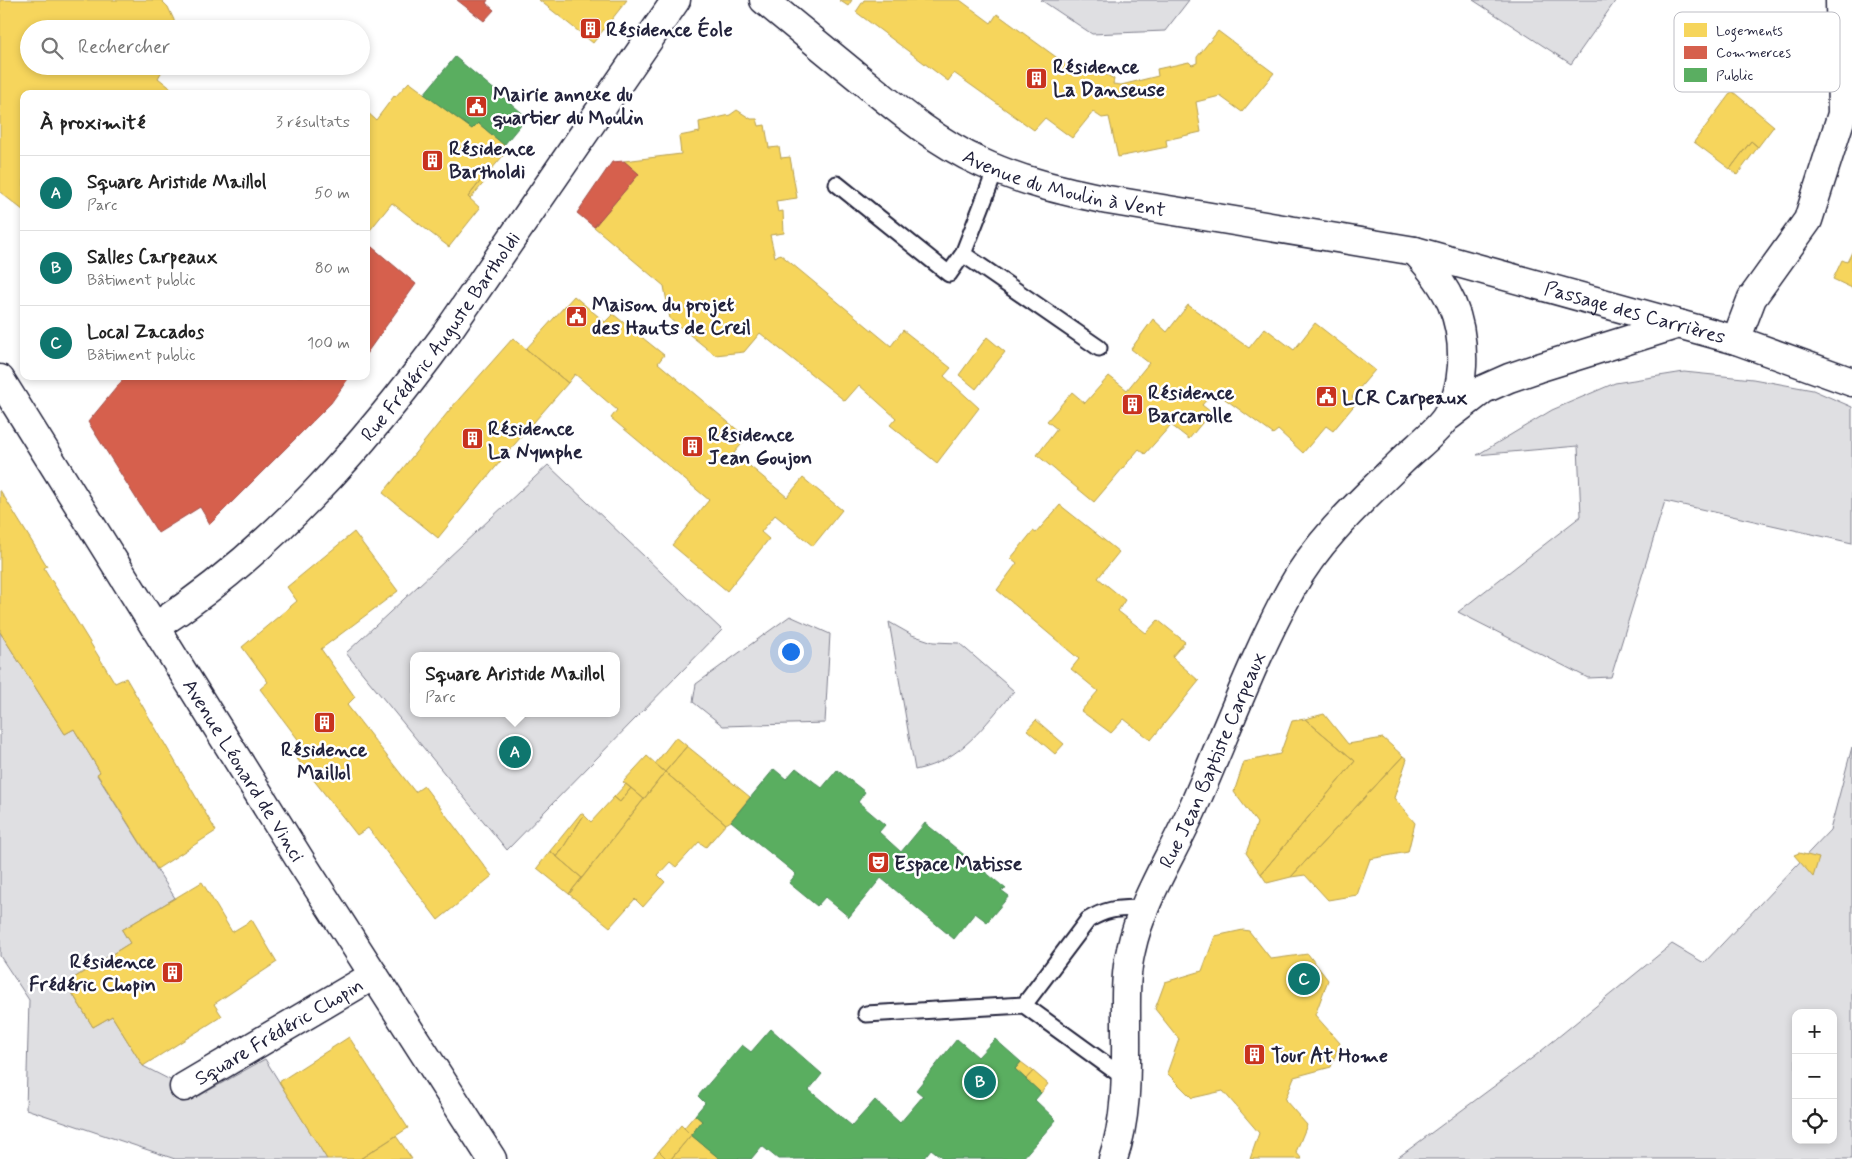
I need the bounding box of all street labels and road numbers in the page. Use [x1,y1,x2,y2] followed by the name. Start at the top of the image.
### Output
[958,144,1168,224] street label: Avenue du Moulin à Vent
[355,227,527,448] street label: Rue Frédéric Auguste Bartholdi
[1541,275,1728,351] street label: Passage des Carrières
[1153,647,1273,873] street label: Rue Jean Baptiste Carpeaux
[175,674,310,868] street label: Avenue Léonard de Vinci
[190,972,369,1093] street label: Square Frédéric Chopin

